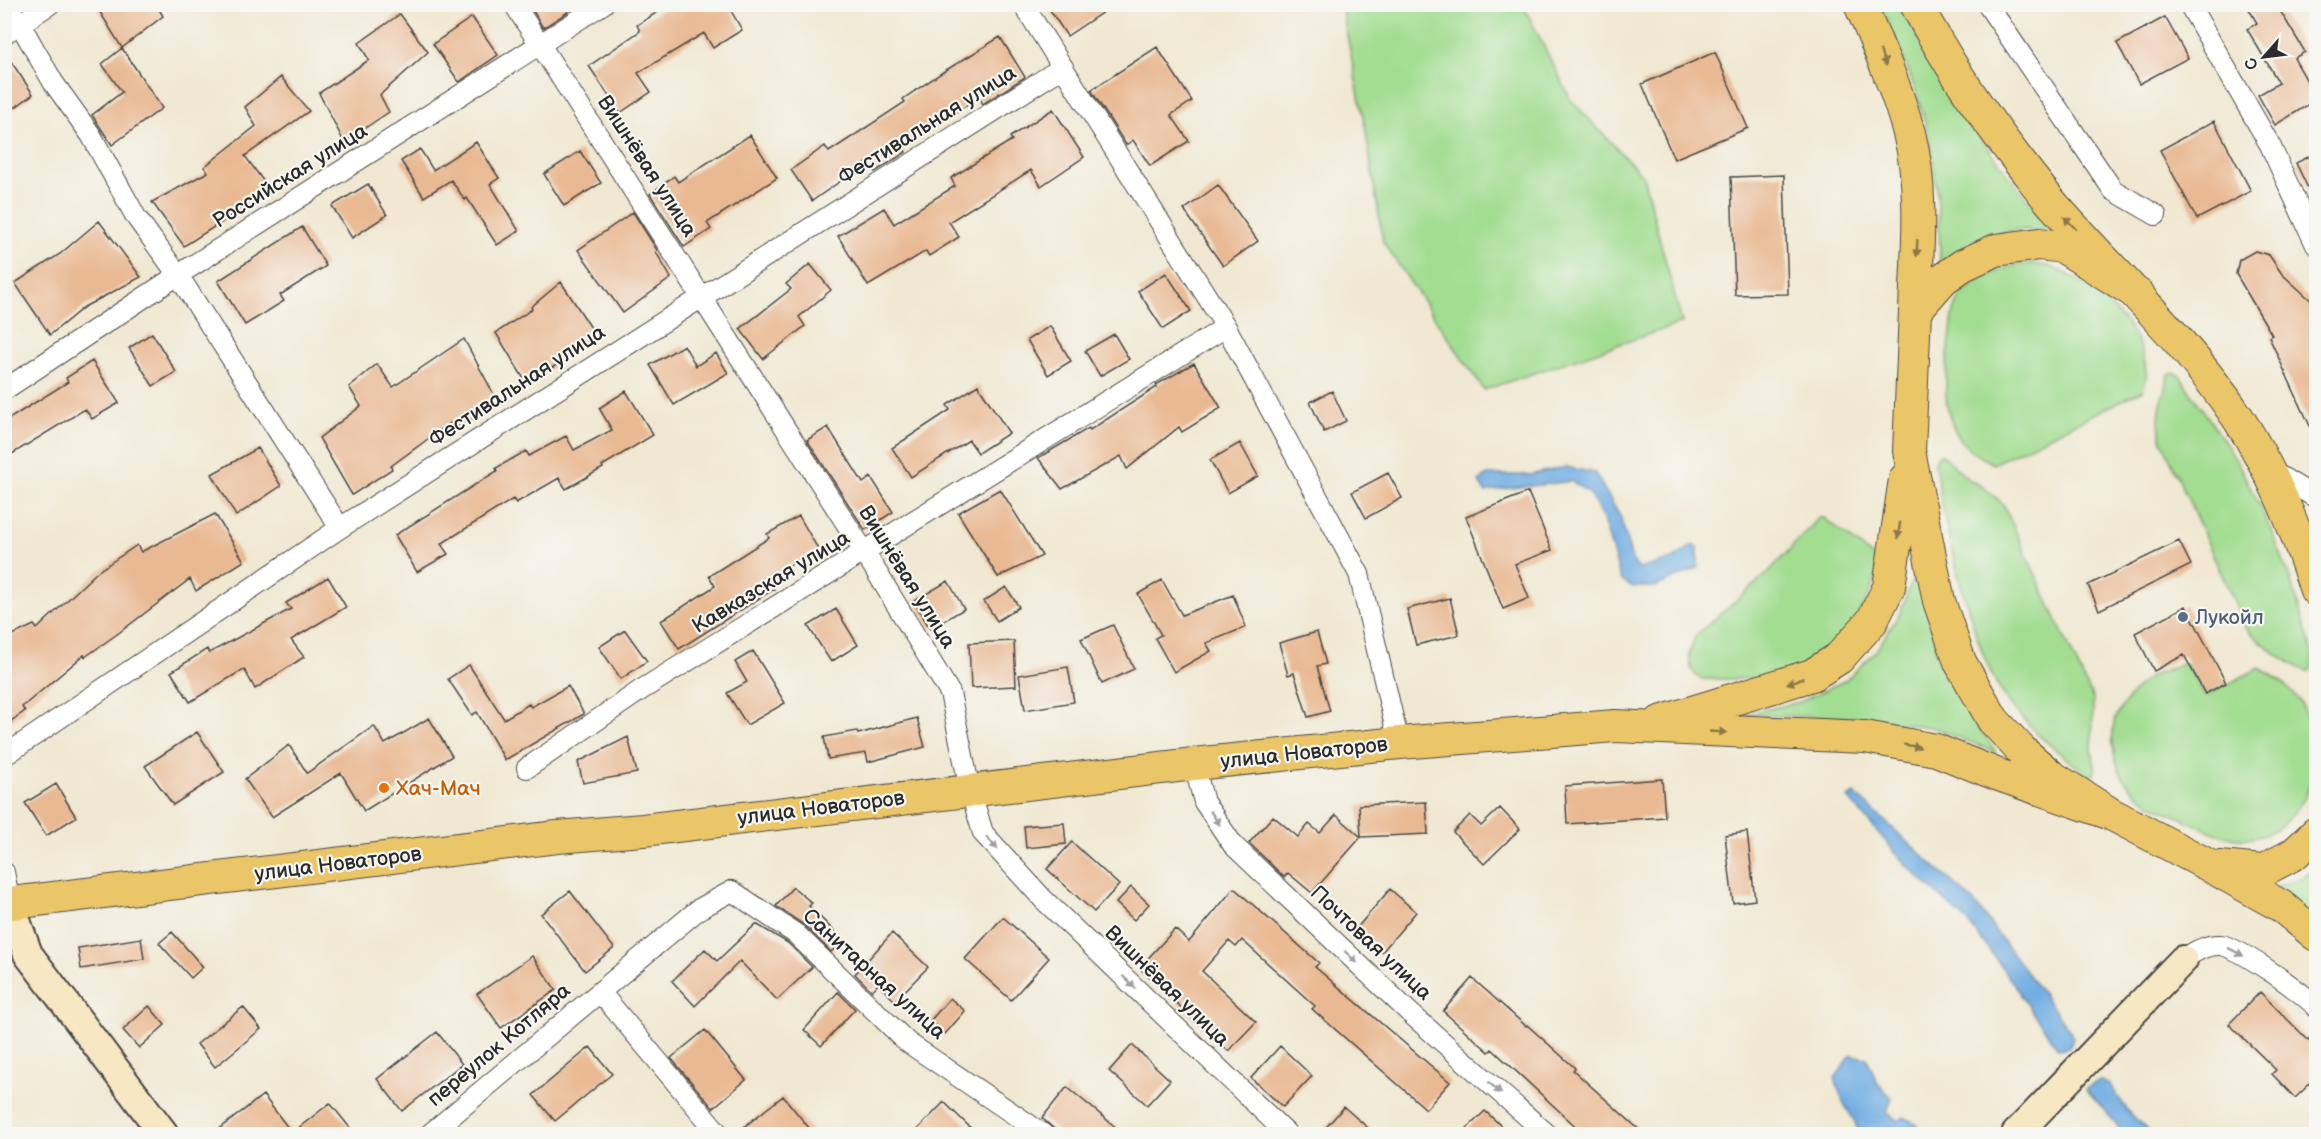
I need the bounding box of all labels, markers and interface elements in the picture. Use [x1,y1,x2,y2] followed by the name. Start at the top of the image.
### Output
[2234,27,2294,87] north arrow
[1878,50,1888,68] one-way arrow
[2241,54,2263,73] text: С
[833,60,1021,190] street label: Фестивальная улица
[592,91,702,242] street label: Вишнёвая улица
[208,118,372,234] street label: Российская улица
[2063,216,2077,230] one-way arrow
[1912,239,1922,258] one-way arrow
[424,319,610,452] street label: Фестивальная улица
[853,501,961,653] street label: Вишнёвая улица
[1894,521,1903,540] one-way arrow
[688,525,855,639] street label: Кавказская улица
[2194,605,2264,630] place label: Лукойл
[2176,610,2190,624] marker: Лукойл
[1786,676,1804,686] one-way arrow
[1709,727,1728,736] one-way arrow
[1219,732,1389,774] street label: улица Новаторов
[1903,742,1922,751] one-way arrow
[396,776,480,801] place label: Хач-Мач
[377,781,391,795] marker: Хач-Мач
[736,785,906,831] street label: улица Новаторов
[1209,810,1220,826] one-way arrow
[985,835,998,850] one-way arrow
[253,841,423,887] street label: улица Новаторов
[1305,880,1437,1006] street label: Почтовая улица
[797,903,951,1045] street label: Санитарная улица
[1100,920,1235,1052] street label: Вишнёвая улица
[2227,947,2244,956] one-way arrow
[1343,949,1357,963] one-way arrow
[1121,974,1135,988] one-way arrow
[423,978,576,1112] street label: переулок Котляра
[1487,1081,1502,1094] one-way arrow

